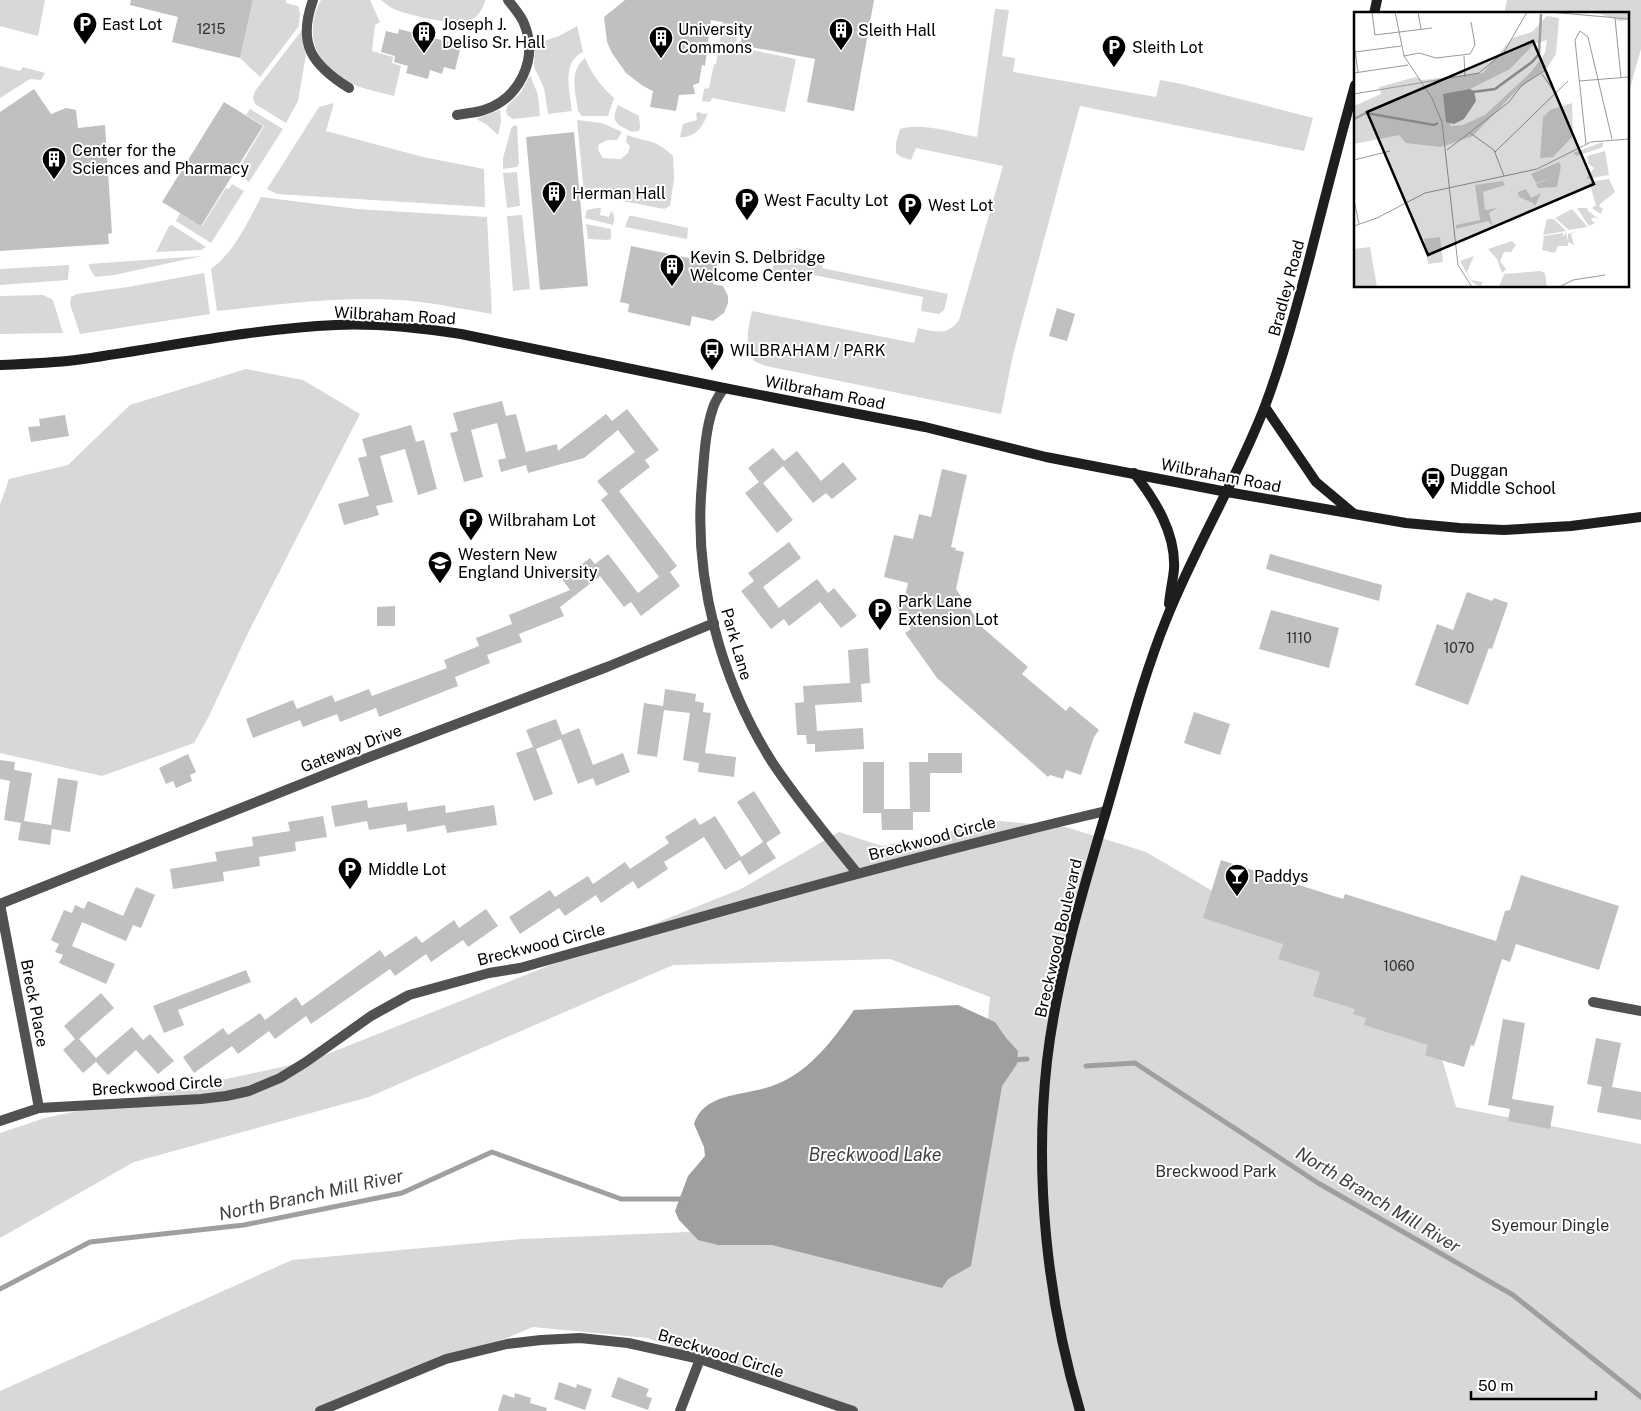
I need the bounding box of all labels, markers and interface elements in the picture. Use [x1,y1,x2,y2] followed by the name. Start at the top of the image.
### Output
[72,11,98,45] parking icon: East Lot
[1354,12,1628,288] inset map
[102,15,162,34] place label: East Lot
[442,15,546,52] place label: Joseph J. Deliso Sr. Hall
[828,17,854,51] building icon: Sleith Hall
[411,20,437,54] building icon: Joseph J. Deliso Sr. Hall
[678,20,753,57] place label: University Commons
[197,21,225,37] house number: 1215
[858,21,936,40] place label: Sleith Hall
[648,25,674,59] building icon: University Commons
[1101,34,1127,68] parking icon: Sleith Lot
[1132,38,1203,57] place label: Sleith Lot
[72,141,249,178] place label: Center for the Sciences and Pharmacy
[41,146,67,180] building icon: Center for the Sciences and Pharmacy
[541,180,567,214] building icon: Herman Hall
[572,184,666,203] place label: Herman Hall
[734,187,760,221] parking icon: West Faculty Lot
[764,191,889,210] place label: West Faculty Lot
[897,192,923,226] parking icon: West Lot
[928,196,993,215] place label: West Lot
[1265,238,1308,338] street label: Bradley Road
[690,248,825,285] place label: Kevin S. Delbridge Welcome Center
[659,253,685,287] building icon: Kevin S. Delbridge Welcome Center
[333,303,456,328] street label: Wilbraham Road
[699,337,725,371] bus stop icon: WILBRAHAM / PARK
[730,341,886,360] place label: WILBRAHAM / PARK
[763,372,887,413] street label: Wilbraham Road
[1159,455,1283,496] street label: Wilbraham Road
[1450,461,1556,498] place label: Duggan Middle School
[1420,466,1446,500] bus stop icon: Duggan Middle School
[458,507,484,541] parking icon: Wilbraham Lot
[488,511,596,530] place label: Wilbraham Lot
[458,545,598,582] place label: Western New England University
[427,550,453,584] school or university icon: Western New England University
[898,592,999,629] place label: Park Lane Extension Lot
[867,597,893,631] parking icon: Park Lane Extension Lot
[717,606,756,682] street label: Park Lane
[1286,630,1312,646] house number: 1110
[1444,640,1474,656] house number: 1070
[298,720,404,776] street label: Gateway Drive
[866,812,998,865] street label: Breckwood Circle
[337,856,363,890] parking icon: Middle Lot
[1031,857,1086,1019] street label: Breckwood Boulevard
[368,860,446,879] place label: Middle Lot
[1224,863,1250,897] bar icon: Paddys
[1254,867,1308,886] place label: Paddys
[475,919,607,970] street label: Breckwood Circle
[17,958,52,1049] street label: Breck Place
[1383,958,1415,974] house number: 1060
[91,1071,223,1100] street label: Breckwood Circle
[1292,1142,1464,1257] water label: North Branch Mill River
[808,1144,942,1165] water label: Breckwood Lake
[1155,1162,1277,1181] park label: Breckwood Park
[217,1165,405,1224] water label: North Branch Mill River
[1491,1216,1609,1235] park label: Syemour Dingle
[656,1325,786,1382] street label: Breckwood Circle
[1471,1368,1596,1400] scale bar
[1478,1377,1513,1394] text: 50 m

